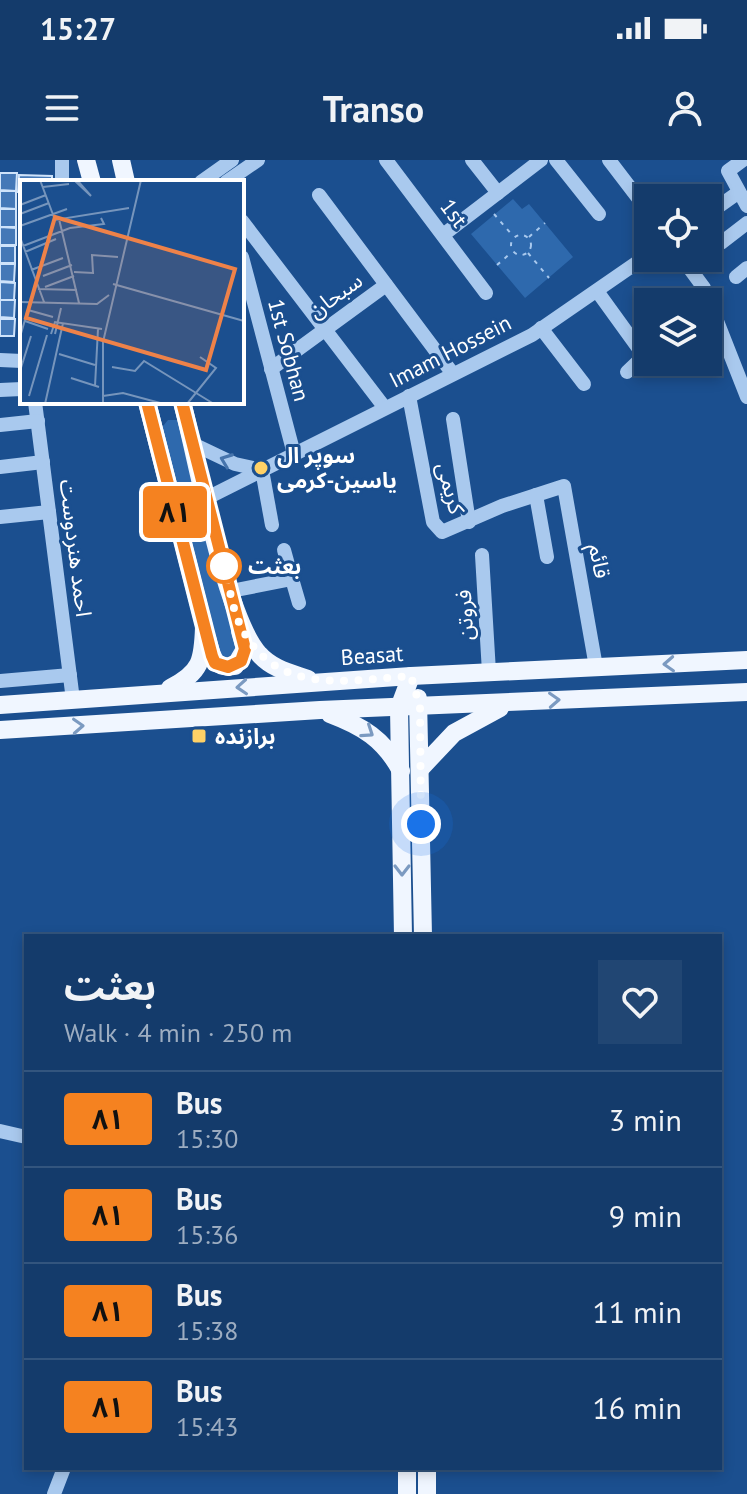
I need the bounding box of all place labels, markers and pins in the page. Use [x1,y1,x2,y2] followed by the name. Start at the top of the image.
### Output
[277,441,397,494] place label: سوپر ال یاسین-کرمی
[252,459,270,477] marker: سوپر ال یاسین-کرمی
[207,549,241,583] marker: بعثت
[248,552,301,580] place label: بعثت
[215,722,276,750] place label: برازنده
[190,727,208,745] marker: برازنده

